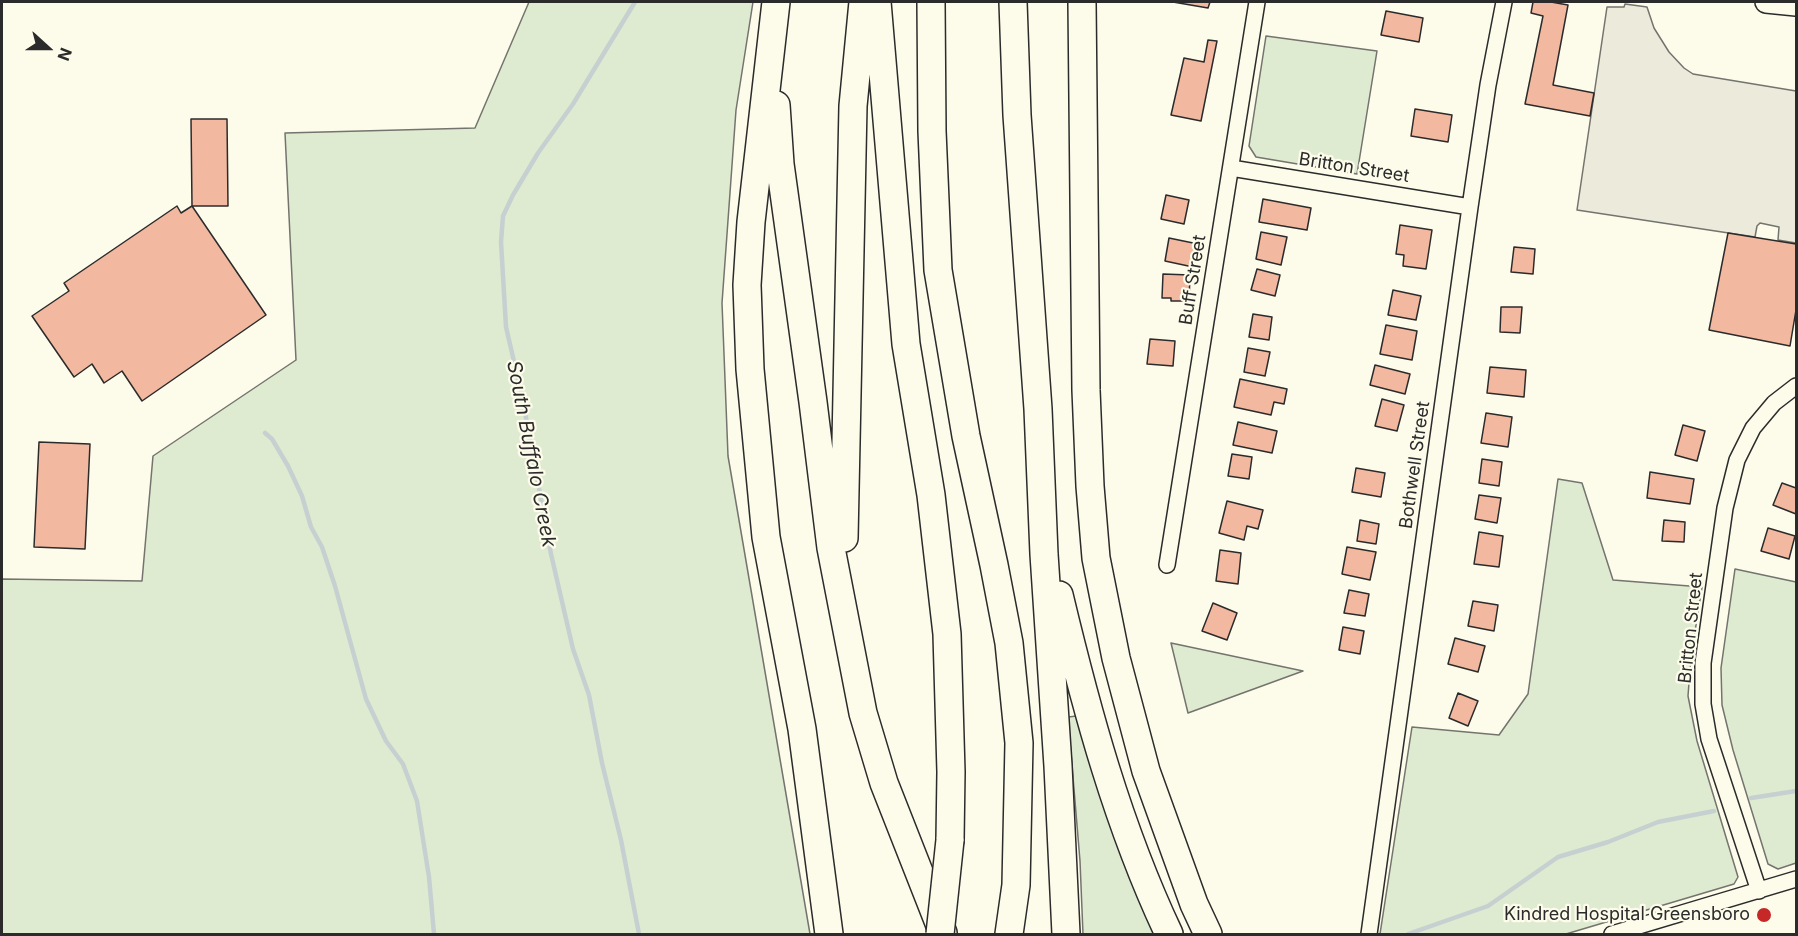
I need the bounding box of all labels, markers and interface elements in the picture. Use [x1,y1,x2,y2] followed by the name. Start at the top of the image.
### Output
[18,18,78,78] north arrow
[53,45,76,64] text: N
[1297,149,1411,187] street label: Britton Street
[1175,233,1211,327] street label: Buff Street
[501,359,561,549] water label: South Buffalo Creek
[1395,400,1435,530] street label: Bothwell Street
[1674,571,1708,685] street label: Britton Street
[1504,904,1750,926] place label: Kindred Hospital Greensboro
[1755,906,1773,924] marker: Kindred Hospital Greensboro

